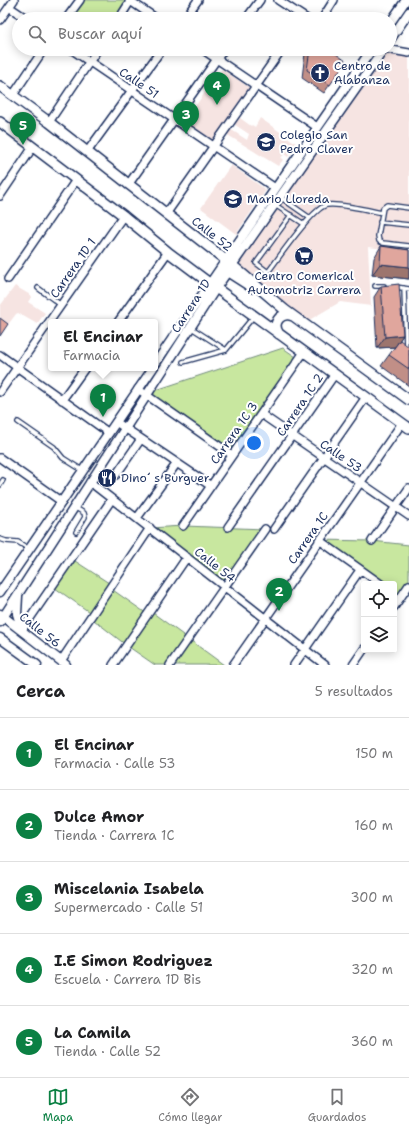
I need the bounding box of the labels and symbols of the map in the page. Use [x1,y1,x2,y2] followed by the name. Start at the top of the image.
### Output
[334,58,391,88] place label: Centro de Alabanza
[309,62,331,84] church icon: Centro de Alabanza
[116,64,162,102] street label: Calle 51
[204,72,230,105] pin: 4
[173,101,199,134] pin: 3
[10,112,36,145] pin: 5
[280,127,354,157] place label: Colegio San Pedro Claver
[255,131,277,153] school or university icon: Colegio San Pedro Claver
[222,188,244,210] school or university icon: Mario Lloreda
[247,191,330,207] place label: Mario Lloreda
[188,213,236,255] street label: Calle 52
[46,235,100,301] street label: Carrera 1D 1
[293,245,315,267] supermarket icon: Centro Comerical Automotriz Carrera
[247,268,361,298] place label: Centro Comerical Automotriz Carrera
[168,276,214,336] street label: Carrera 1D
[273,370,327,440] street label: Carrera 1C 2
[90,384,116,417] pin: 1
[207,399,261,467] street label: Carrera 1C 3
[244,433,264,453] your location
[317,436,365,476] street label: Calle 53
[96,467,118,489] restaurant icon: Dino´ s Burguer
[121,470,210,486] place label: Dino´ s Burguer
[284,509,332,567] street label: Carrera 1C
[191,544,239,586] street label: Calle 54
[266,578,292,611] pin: 2
[16,609,64,651] street label: Calle 56

